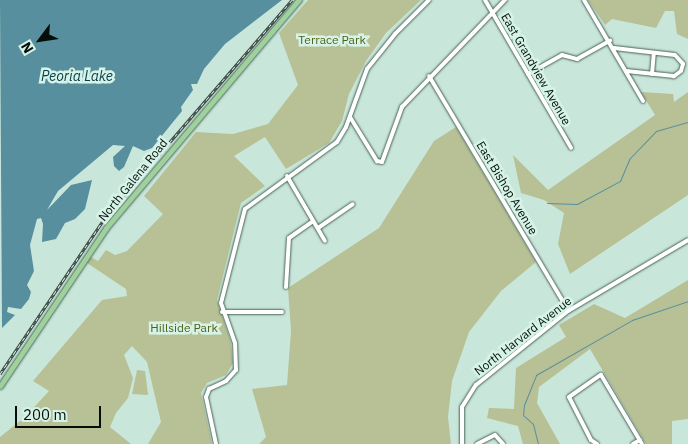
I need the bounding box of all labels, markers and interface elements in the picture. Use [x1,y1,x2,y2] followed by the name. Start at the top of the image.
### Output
[498,11,574,127] street label: East Grandview Avenue
[15,15,65,65] north arrow
[298,33,366,47] park label: Terrace Park
[17,39,37,57] text: N
[41,68,113,84] water label: Peoria Lake
[95,136,171,224] street label: North Galena Road
[473,139,541,237] street label: East Bishop Avenue
[472,294,574,378] street label: North Harvard Avenue
[150,321,218,335] park label: Hillside Park
[18,396,104,428] scale bar
[23,405,67,424] text: 200 m

